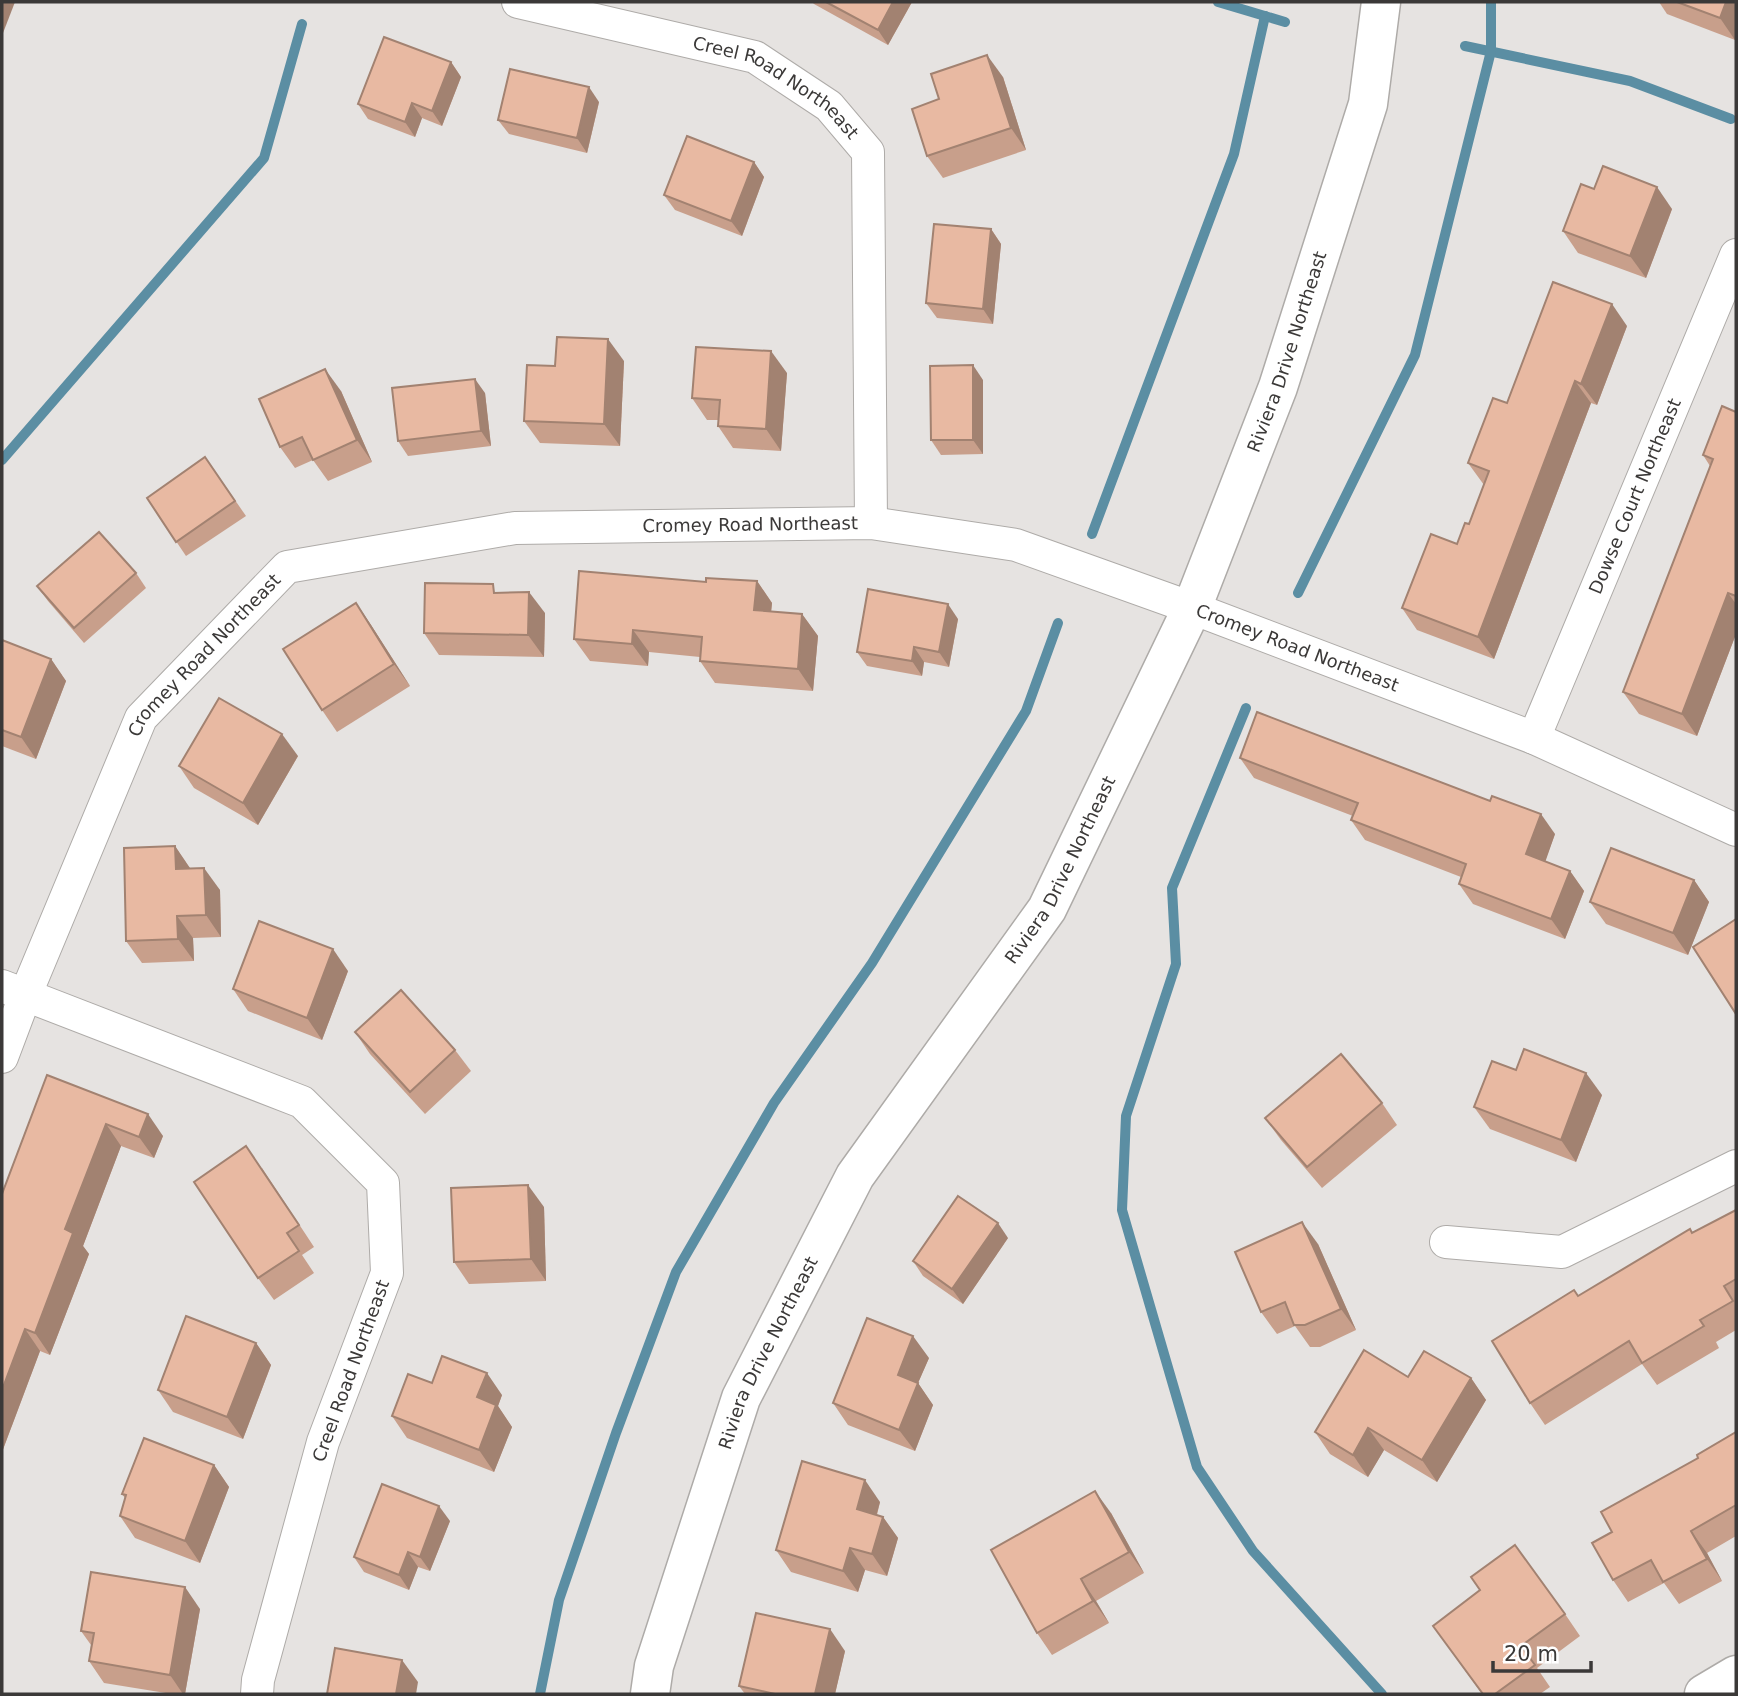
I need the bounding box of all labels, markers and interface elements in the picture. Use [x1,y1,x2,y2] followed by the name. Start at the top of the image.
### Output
[691,32,863,143] street label: Creel Road Northeast
[1243,248,1331,455] street label: Riviera Drive Northeast
[1584,395,1685,597] street label: Dowse Court Northeast
[642,512,858,536] street label: Cromey Road Northeast
[123,569,285,740] street label: Cromey Road Northeast
[1193,599,1402,696] street label: Cromey Road Northeast
[1000,773,1119,968] street label: Riviera Drive Northeast
[714,1253,822,1452] street label: Riviera Drive Northeast
[308,1277,393,1465] street label: Creel Road Northeast
[1493,1630,1591,1674] scale bar
[1504,1642,1558,1666] text: 20 m

